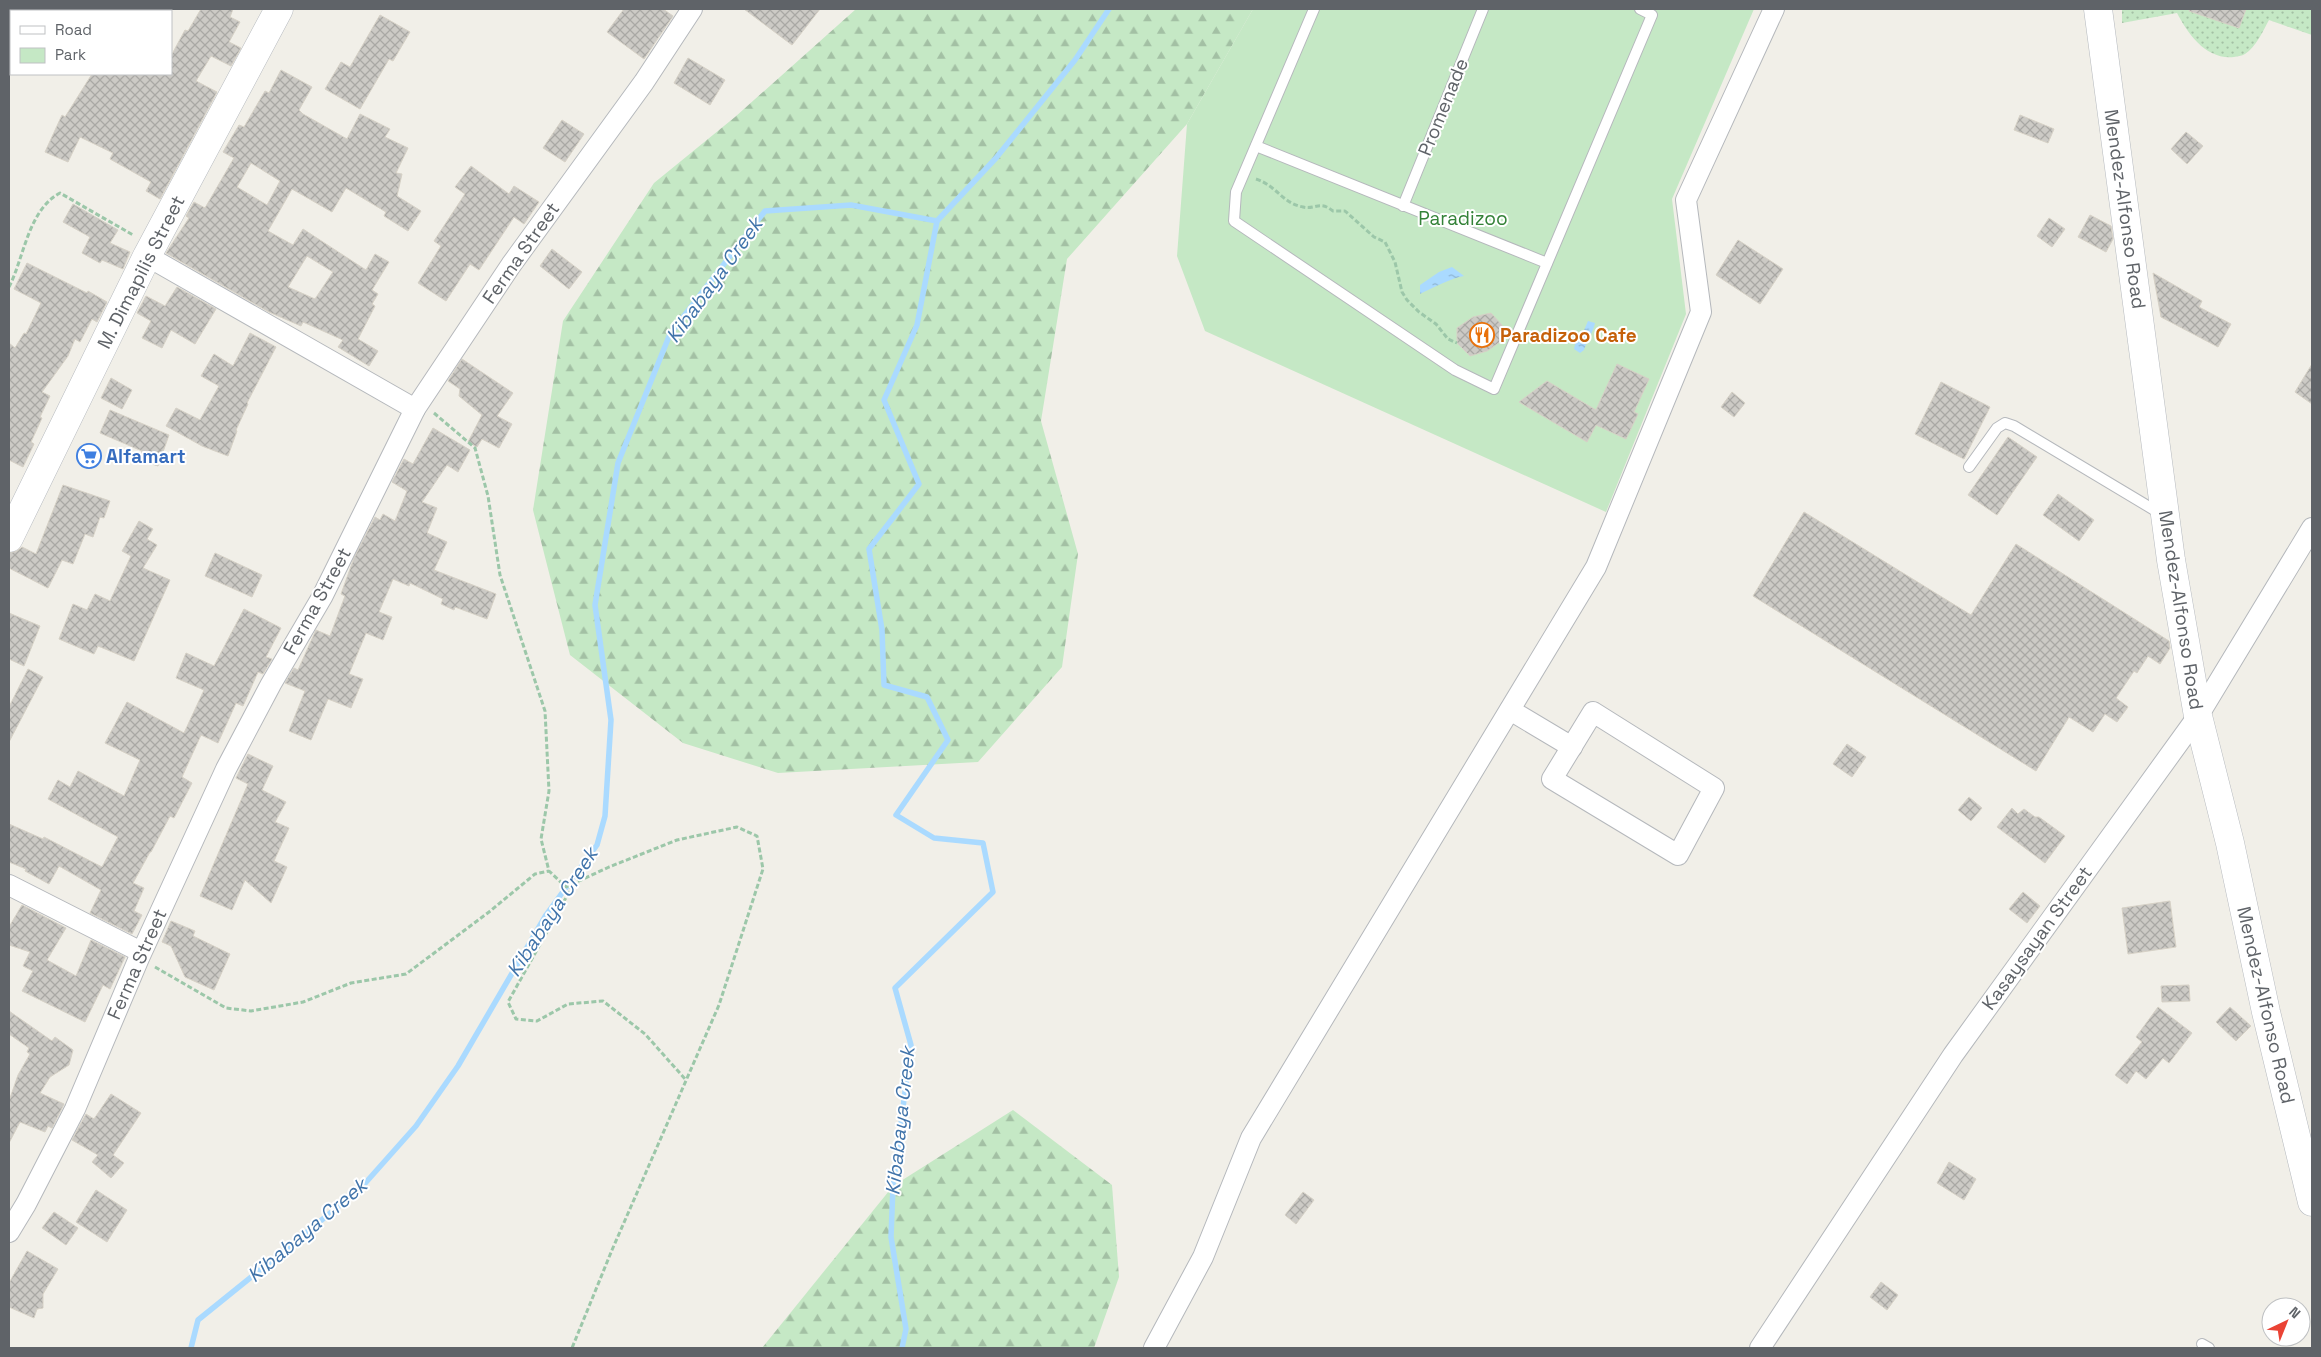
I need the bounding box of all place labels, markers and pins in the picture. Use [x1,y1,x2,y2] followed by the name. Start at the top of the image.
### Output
[1469,322,1495,348] restaurant icon: Paradizoo Cafe
[1500,323,1637,348] place label: Paradizoo Cafe
[76,443,102,469] supermarket icon: Alfamart
[106,444,186,469] place label: Alfamart

